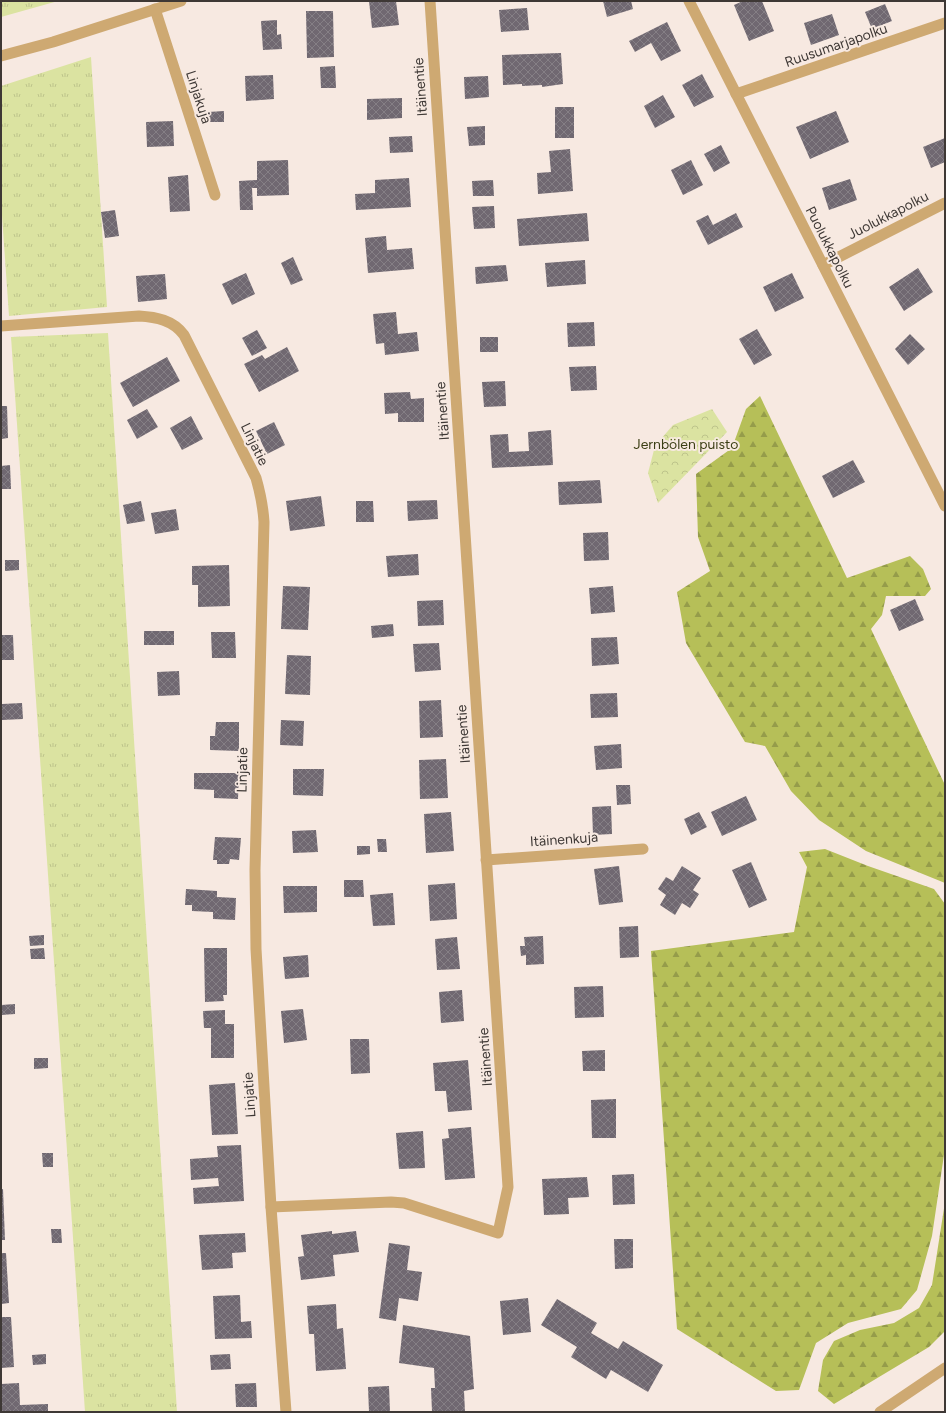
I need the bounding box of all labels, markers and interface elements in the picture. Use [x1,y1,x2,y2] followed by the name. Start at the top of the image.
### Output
[783,20,890,71] street label: Ruusumarjapolku
[410,57,431,117] street label: Itäinentie
[182,68,215,126] street label: Linjakuja
[845,188,932,243] street label: Juolukkapolku
[802,203,857,291] street label: Puolukkapolku
[432,381,453,441] street label: Itäinentie
[237,420,272,469] street label: Linjatie
[634,436,738,453] park label: Jernbölen puisto
[453,704,474,764] street label: Itäinentie
[234,747,251,793] street label: Linjatie
[529,829,599,850] street label: Itäinenkuja
[475,1027,496,1087] street label: Itäinentie
[239,1071,260,1118] street label: Linjatie

